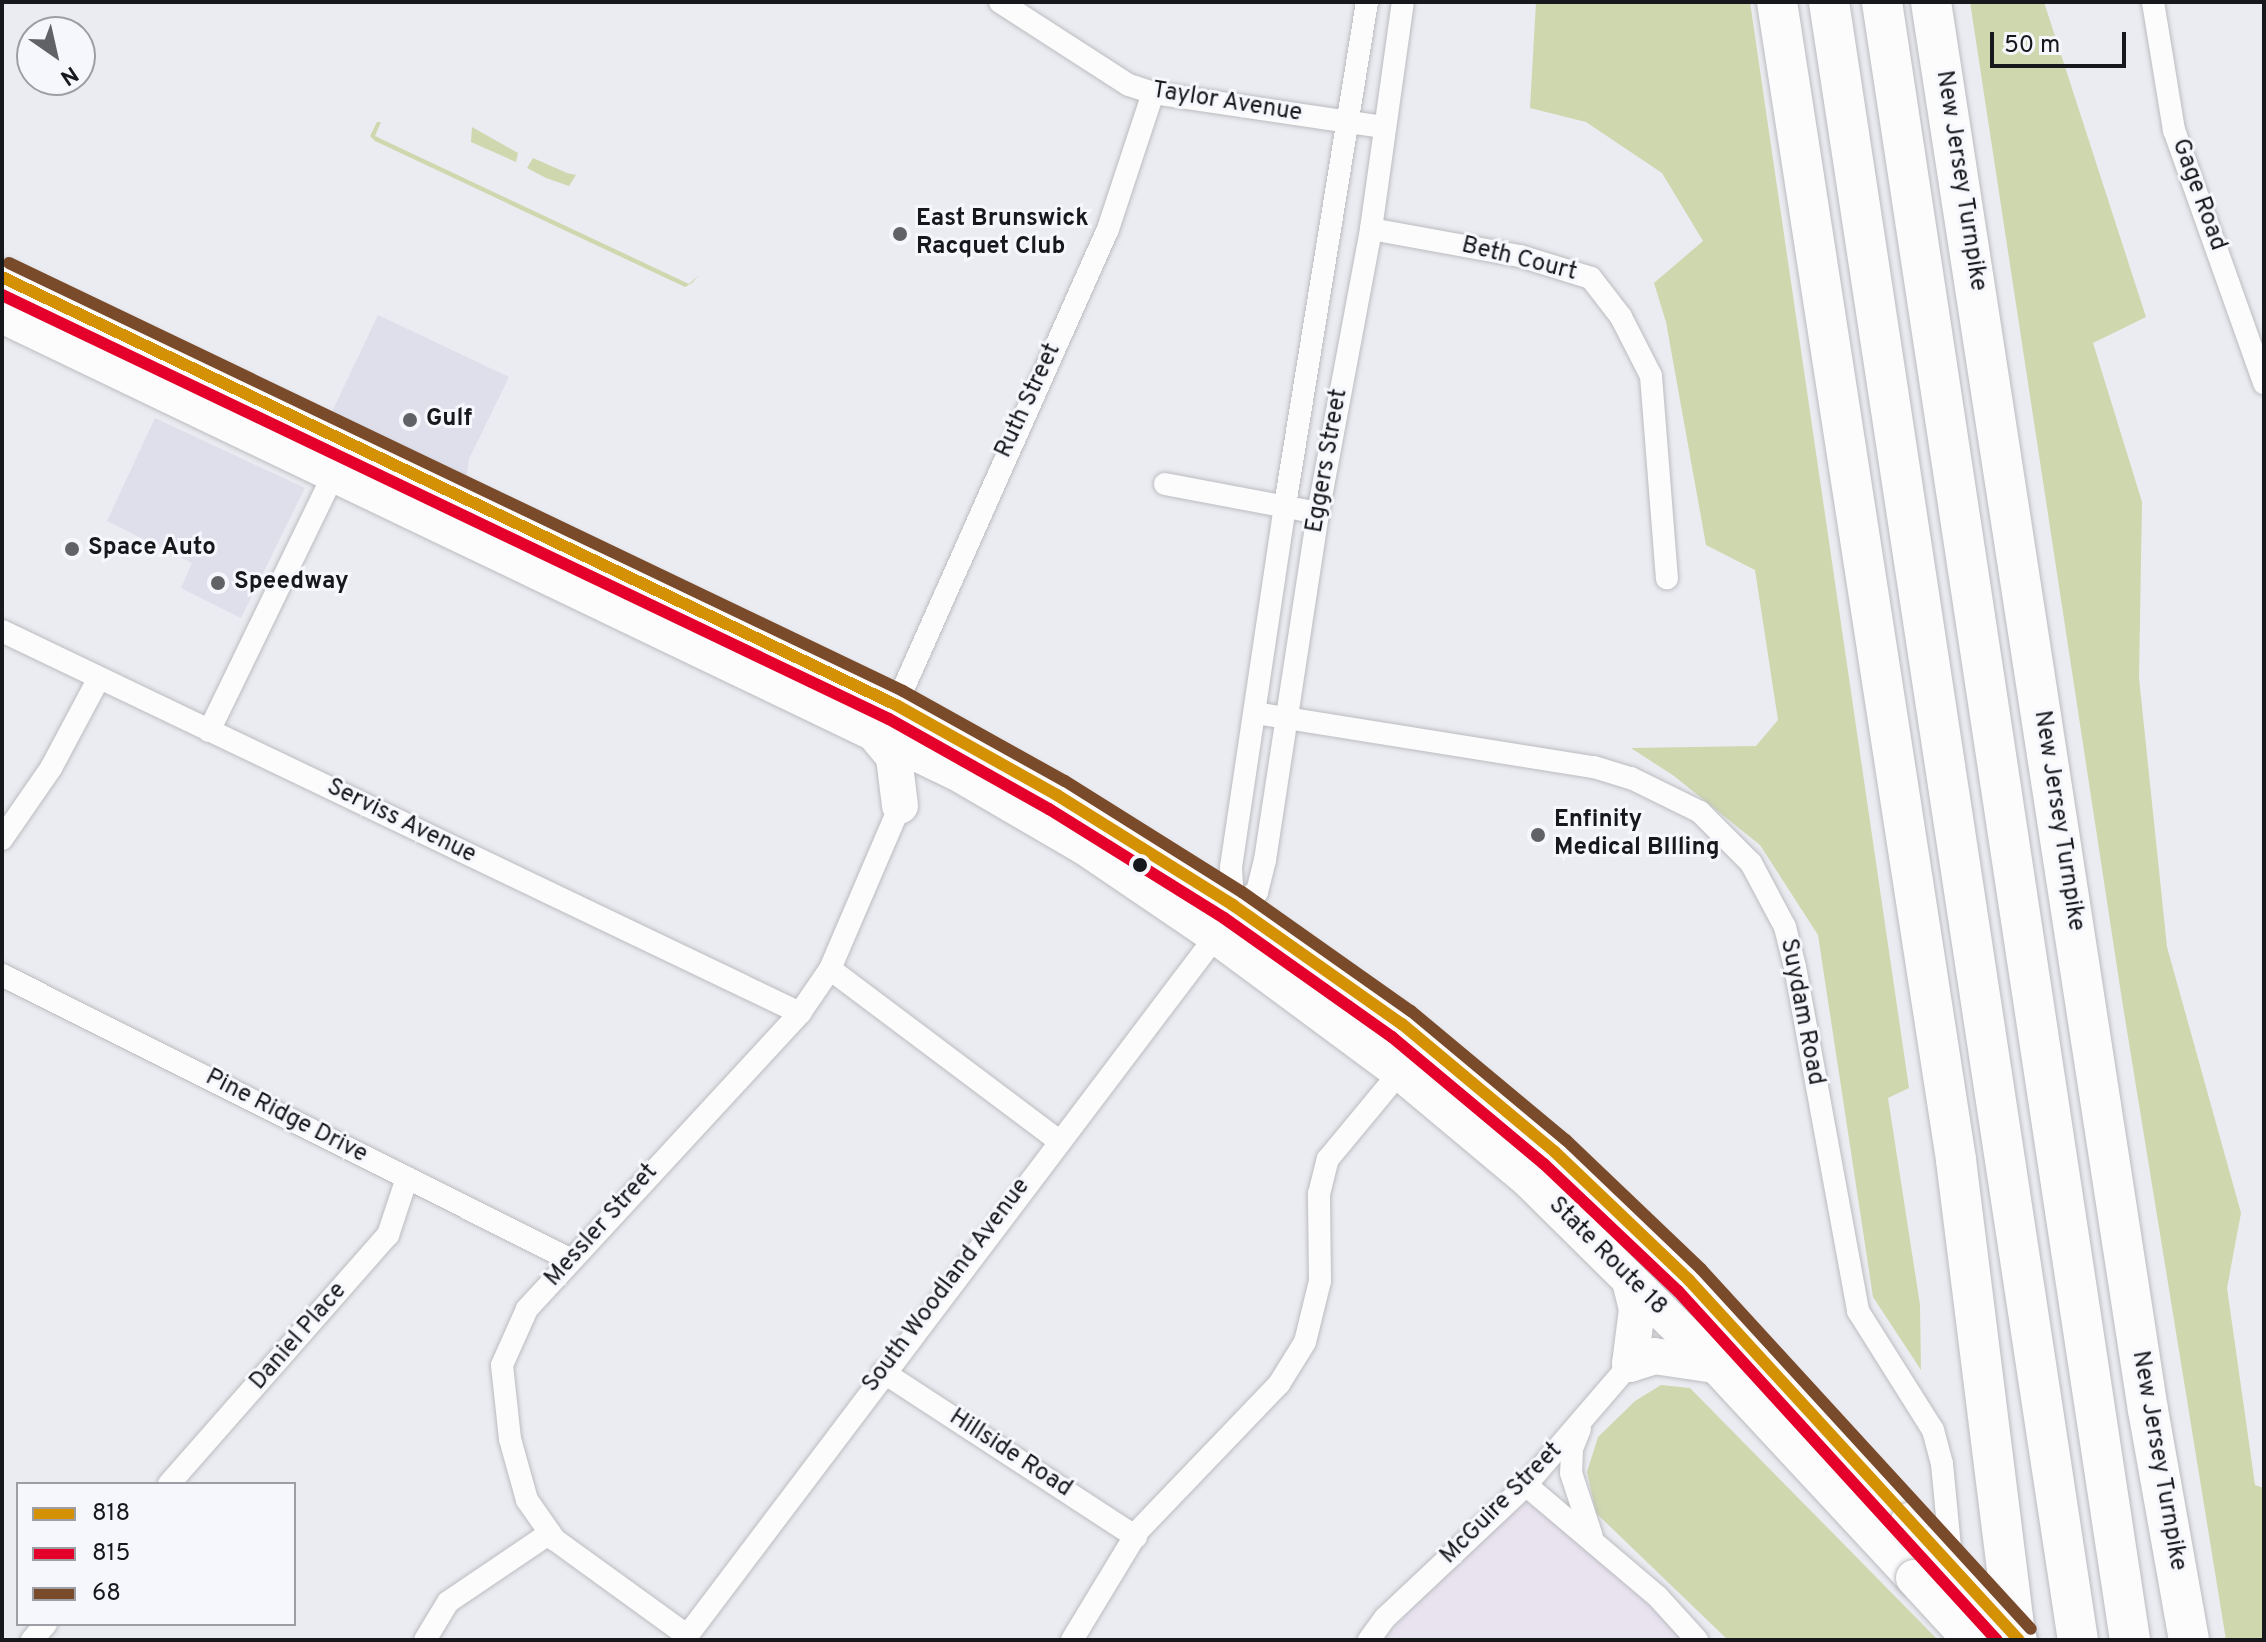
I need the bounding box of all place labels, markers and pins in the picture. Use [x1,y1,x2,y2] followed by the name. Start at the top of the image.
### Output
[916,206,1089,262] place label: East Brunswick Racquet Club
[891,225,909,243] marker: East Brunswick Racquet Club
[426,406,472,434] place label: Gulf
[401,411,419,429] marker: Gulf
[88,535,217,563] place label: Space Auto
[63,540,81,558] marker: Space Auto
[234,569,349,597] place label: Speedway
[209,574,227,592] marker: Speedway
[1554,807,1720,863] place label: Enfinity Medical BIlling
[1529,826,1547,844] marker: Enfinity Medical BIlling
[1132,857,1148,873] unlabelled marker

